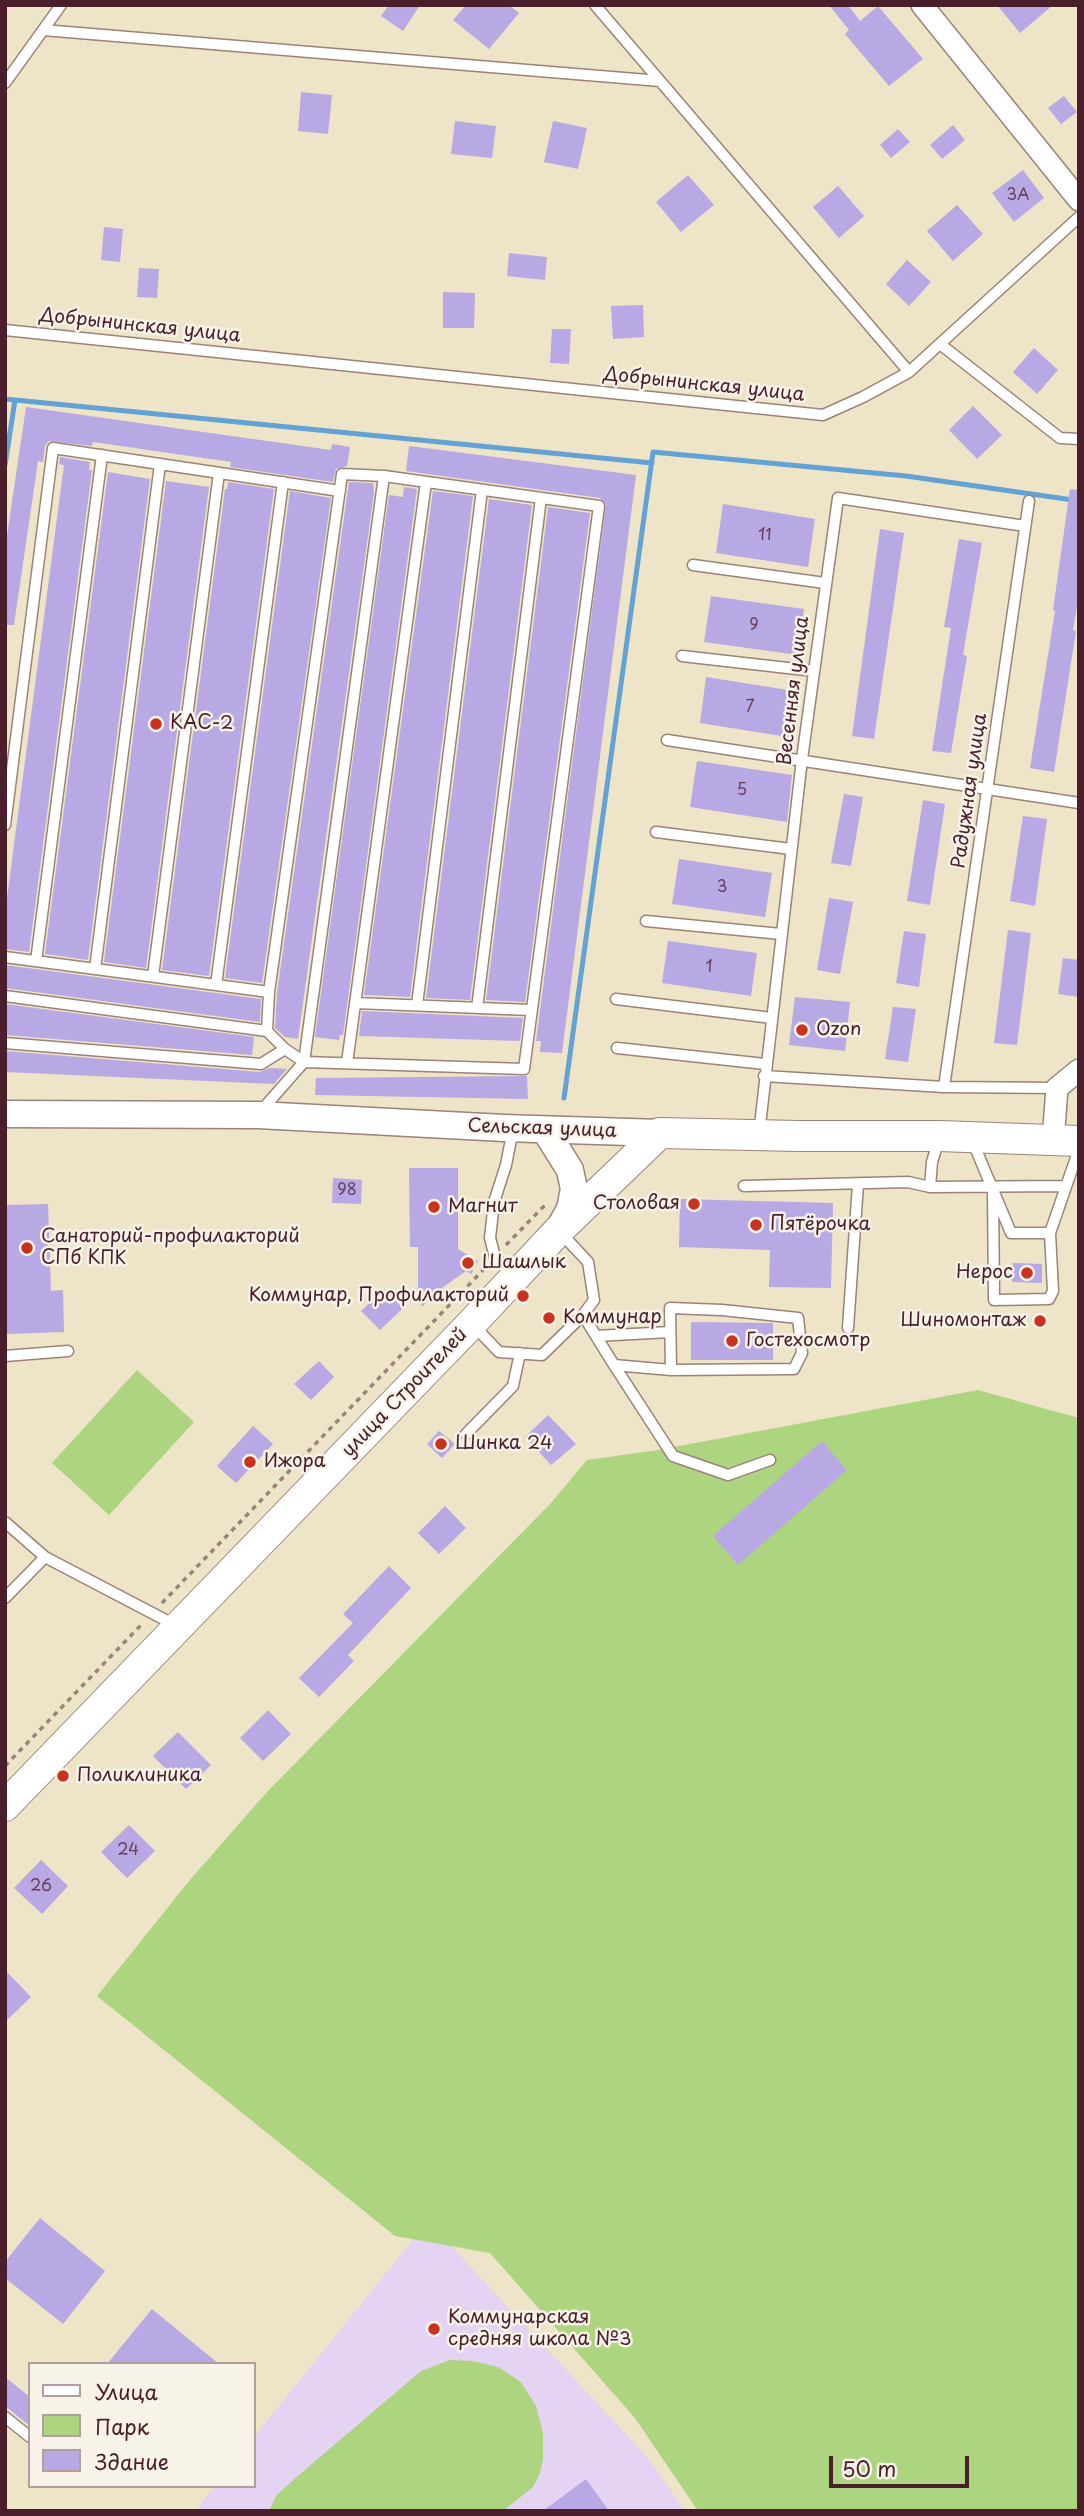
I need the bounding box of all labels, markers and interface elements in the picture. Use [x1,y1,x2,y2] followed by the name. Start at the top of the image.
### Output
[1007,186,1029,206] house number: 3А
[38,304,242,348] street label: Добрынинская улица
[602,363,806,407] street label: Добрынинская улица
[758,526,772,546] house number: 11
[774,615,814,767] street label: Весенняя улица
[749,616,759,636] house number: 9
[745,698,755,718] house number: 7
[948,712,992,870] street label: Радужная улица
[170,713,233,735] place label: КАС-2
[148,716,164,732] marker: КАС-2
[737,781,747,801] house number: 5
[717,878,727,898] house number: 3
[705,958,713,978] house number: 1
[816,1019,861,1041] place label: Ozon
[794,1022,810,1038] marker: Ozon
[467,1115,617,1143] street label: Сельская улица
[337,1181,357,1201] house number: 98
[593,1193,680,1215] place label: Столовая
[448,1196,518,1218] place label: Магнит
[686,1196,702,1212] marker: Столовая
[426,1199,442,1215] marker: Магнит
[770,1214,871,1236] place label: Пятёрочка
[748,1217,764,1233] marker: Пятёрочка
[41,1226,300,1270] place label: Санаторий-профилакторий СПб КПК
[19,1240,35,1256] marker: Санаторий-профилакторий СПб КПК
[482,1252,566,1274] place label: Шашлык
[460,1255,476,1271] marker: Шашлык
[956,1262,1013,1284] place label: Нерос
[1019,1265,1035,1281] marker: Нерос
[249,1285,509,1307] place label: Коммунар, Профилакторий
[515,1288,531,1304] marker: Коммунар, Профилакторий
[563,1307,662,1329] place label: Коммунар
[541,1310,557,1326] marker: Коммунар
[900,1310,1026,1332] place label: Шиномонтаж
[1032,1313,1048,1329] marker: Шиномонтаж
[337,1324,473,1462] street label: улица Строителей
[746,1330,870,1352] place label: Гостехосмотр
[724,1333,740,1349] marker: Гостехосмотр
[455,1433,553,1455] place label: Шинка 24
[433,1436,449,1452] marker: Шинка 24
[264,1451,326,1473] place label: Ижора
[242,1454,258,1470] marker: Ижора
[77,1765,202,1787] place label: Поликлиника
[55,1768,71,1784] marker: Поликлиника
[117,1841,139,1861] house number: 24
[30,1877,52,1897] house number: 26
[448,2307,631,2351] place label: Коммунарская средняя школа №3
[426,2321,442,2337] marker: Коммунарская средняя школа №3
[28,2362,256,2488] legend
[95,2375,158,2407] text: Улица
[95,2410,149,2442] text: Парк
[832,2442,972,2486] scale bar
[95,2445,169,2477] text: Здание
[842,2452,896,2484] text: 50 m

